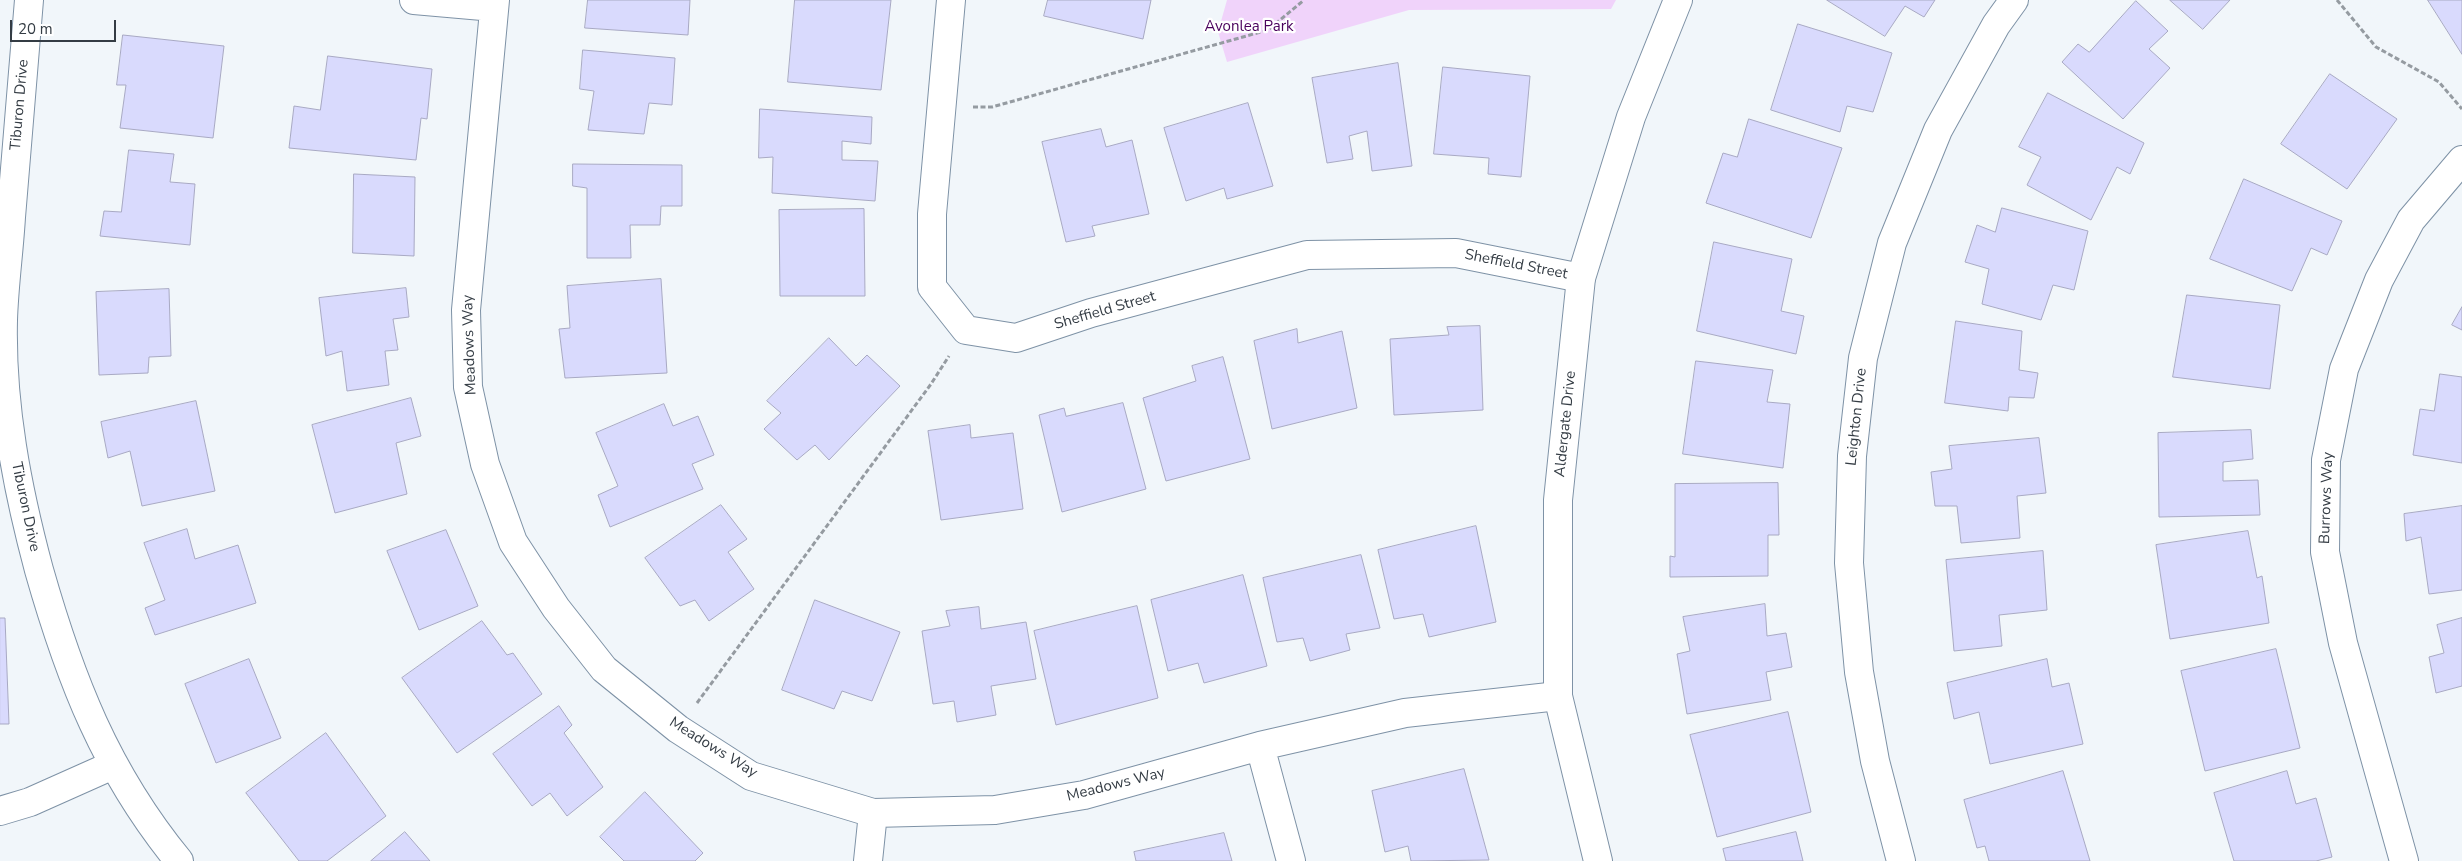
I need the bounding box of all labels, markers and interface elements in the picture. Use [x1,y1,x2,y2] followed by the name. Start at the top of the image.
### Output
[12,10,119,42] scale bar
[1204,18,1294,36] park label: Avonlea Park
[18,19,53,39] text: 20 m
[7,59,33,151] street label: Tiburon Drive
[1463,246,1569,284] street label: Sheffield Street
[1052,288,1158,334] street label: Sheffield Street
[459,294,481,396] street label: Meadows Way
[1843,367,1871,467] street label: Leighton Drive
[1551,370,1581,478] street label: Aldergate Drive
[2316,452,2338,544] street label: Burrows Way
[7,461,43,553] street label: Tiburon Drive
[666,714,760,782] street label: Meadows Way
[1065,764,1167,806] street label: Meadows Way

